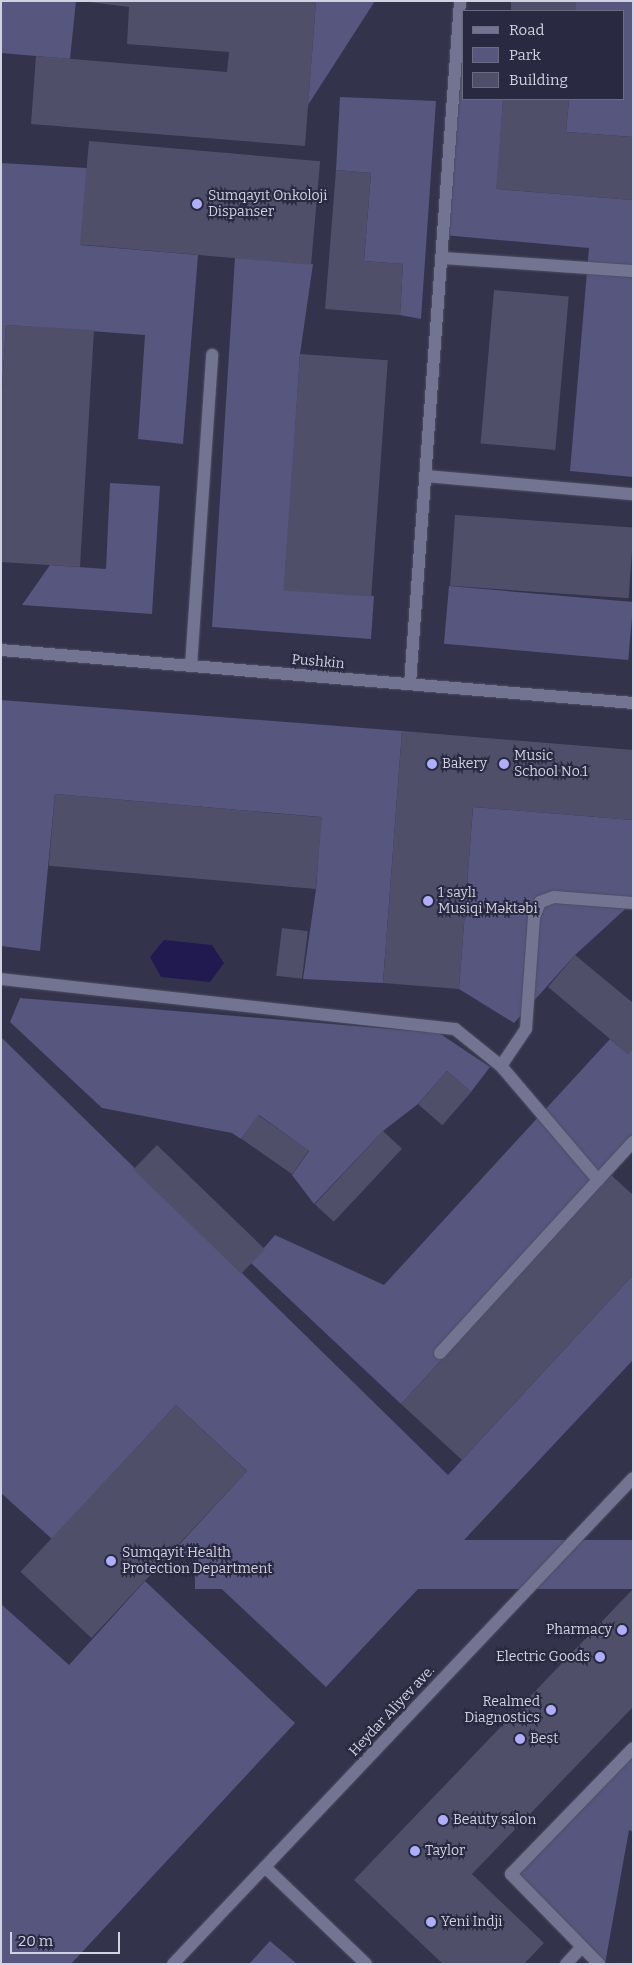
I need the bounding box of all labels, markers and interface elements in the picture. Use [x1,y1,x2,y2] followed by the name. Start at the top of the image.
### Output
[462,10,624,100] legend
[509,21,544,39] text: Road
[509,46,541,64] text: Park
[509,71,568,89] text: Building
[208,188,327,220] place label: Sumqayıt Onkoloji Dispanser
[190,197,204,211] marker: Sumqayıt Onkoloji Dispanser
[291,651,345,673] street label: Pushkin
[514,748,588,780] place label: Music School No.1
[442,756,487,772] place label: Bakery
[426,758,438,770] marker: Bakery
[498,758,510,770] marker: Music School No.1
[438,885,538,918] place label: 1 saylı Musiqi Məktəbi
[422,895,434,907] marker: 1 saylı Musiqi Məktəbi
[122,1545,272,1578] place label: Sumqayit Health Protection Department
[104,1554,118,1568] marker: Sumqayit Health Protection Department
[546,1622,612,1638] place label: Pharmacy
[616,1624,628,1636] marker: Pharmacy
[496,1649,590,1665] place label: Electric Goods
[594,1651,606,1663] marker: Electric Goods
[346,1662,438,1760] street label: Heydar Aliyev ave.
[464,1694,540,1726] place label: Realmed Diagnostics
[544,1703,558,1717] marker: Realmed Diagnostics
[530,1731,558,1747] place label: Best
[514,1733,526,1745] marker: Best
[453,1812,536,1828] place label: Beauty salon
[437,1814,449,1826] marker: Beauty salon
[425,1843,465,1859] place label: Taylor
[409,1845,421,1857] marker: Taylor
[441,1914,503,1930] place label: Yeni Indji
[425,1916,437,1928] marker: Yeni Indji
[12,1922,122,1954] scale bar
[18,1932,53,1950] text: 20 m

